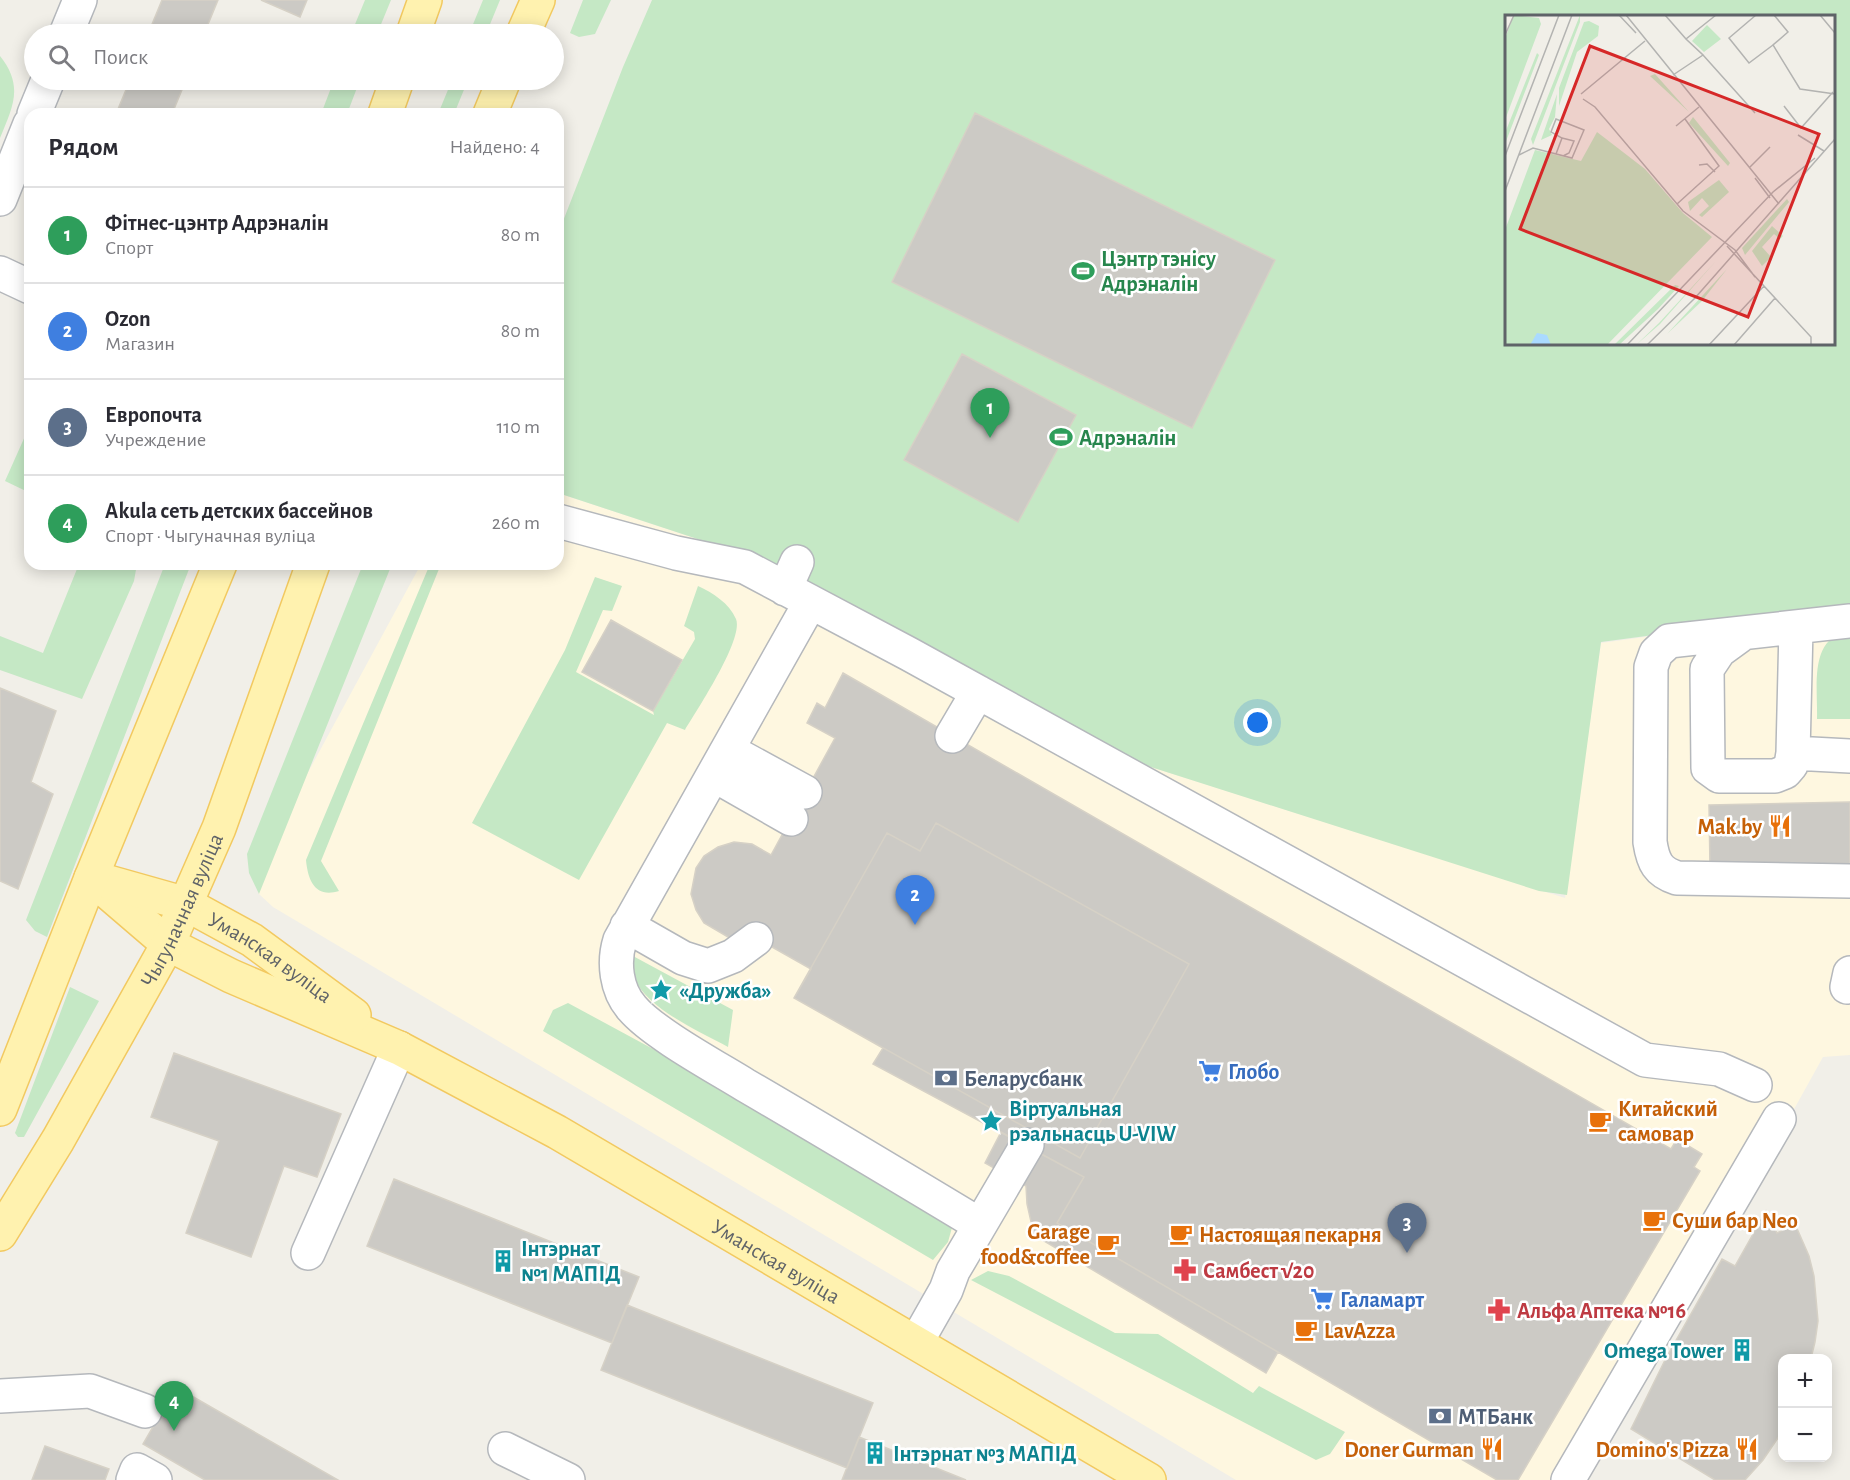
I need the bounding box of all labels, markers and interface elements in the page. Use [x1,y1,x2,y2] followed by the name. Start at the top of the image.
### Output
[1505,15,1835,345] inset map
[24,24,564,90] search box
[45,41,78,74] icon: search
[93,46,148,68] text: Поиск
[48,134,119,160] text: Рядом
[450,137,540,157] text: Найдено: 4
[105,212,329,234] text: Фітнес-цэнтр Адрэналін
[64,225,71,245] text: 1
[501,225,540,245] text: 80 m
[105,238,153,258] text: Спорт
[1101,248,1216,295] place label: Цэнтр тэнісу Адрэналін
[1070,258,1096,284] sports icon: Цэнтр тэнісу Адрэналін
[105,308,151,330] text: Ozon
[63,321,72,341] text: 2
[501,321,540,341] text: 80 m
[105,334,175,354] text: Магазин
[970,388,1010,438] pin: 1
[105,404,202,426] text: Европочта
[63,417,72,437] text: 3
[496,417,540,437] text: 110 m
[1048,424,1074,450] sports icon: Адрэналін
[1079,427,1177,449] place label: Адрэналін
[105,430,206,450] text: Учреждение
[105,500,373,522] text: Akula сеть детских бассейнов
[62,513,73,533] text: 4
[492,513,540,533] text: 260 m
[105,526,316,546] text: Спорт · Чыгуначная вуліца
[1243,708,1272,737] your location
[1767,813,1793,839] restaurant icon: Mak.by
[1698,816,1762,839] place label: Mak.by
[136,830,227,990] street label: Чыгуначная вуліца
[896,876,934,925] pin: 2
[204,908,336,1007] street label: Уманская вуліца
[648,977,674,1003] place icon: «Дружба»
[679,980,771,1003] place label: «Дружба»
[1197,1058,1223,1084] supermarket icon: Глобо
[1228,1061,1279,1083] place label: Глобо
[933,1065,959,1091] bank icon: Беларусбанк
[964,1068,1083,1091] place label: Беларусбанк
[1009,1098,1176,1145] place label: Віртуальная рэальнасць U-VIW
[1618,1098,1718,1145] place label: Китайский самовар
[978,1108,1004,1134] place icon: Віртуальная рэальнасць U-VIW
[1587,1108,1613,1134] cafe icon: Китайский самовар
[1388,1204,1426,1253] pin: 3
[1641,1207,1667,1233] cafe icon: Суши бар Neo
[1672,1210,1798,1233] place label: Суши бар Neo
[708,1215,844,1308] street label: Уманская вуліца
[980,1221,1090,1268] place label: Garage food&coffee
[1168,1221,1194,1247] cafe icon: Настоящая пекарня
[1199,1224,1382,1246] place label: Настоящая пекарня
[1095,1231,1121,1257] cafe icon: Garage food&coffee
[521,1238,620,1285] place label: Інтэрнат №1 МАПІД
[490,1248,516,1274] building icon: Інтэрнат №1 МАПІД
[1172,1257,1198,1283] pharmacy icon: Самбест √20
[1203,1260,1314,1282] place label: Самбест √20
[1309,1286,1335,1312] supermarket icon: Галамарт
[1340,1289,1424,1311] place label: Галамарт
[1486,1297,1512,1323] pharmacy icon: Альфа Аптека №16
[1517,1300,1686,1322] place label: Альфа Аптека №16
[1293,1317,1319,1343] cafe icon: LavAzza
[1324,1320,1396,1342] place label: LavAzza
[1729,1337,1755,1363] building icon: Omega Tower
[1604,1340,1724,1362] place label: Omega Tower
[1778,1354,1832,1462] map controls
[1778,1354,1832,1408] button: +
[154,1382,194,1431] pin: 4
[1427,1403,1453,1429] bank icon: МТБанк
[1458,1406,1533,1428] place label: МТБанк
[1778,1408,1832,1462] button: −
[1479,1436,1505,1462] restaurant icon: Doner Gurman
[1734,1436,1760,1462] restaurant icon: Domino's Pizza
[1344,1439,1474,1461] place label: Doner Gurman
[1595,1439,1729,1461] place label: Domino's Pizza
[862,1440,888,1466] building icon: Інтэрнат №3 МАПІД
[893,1443,1076,1465] place label: Інтэрнат №3 МАПІД

